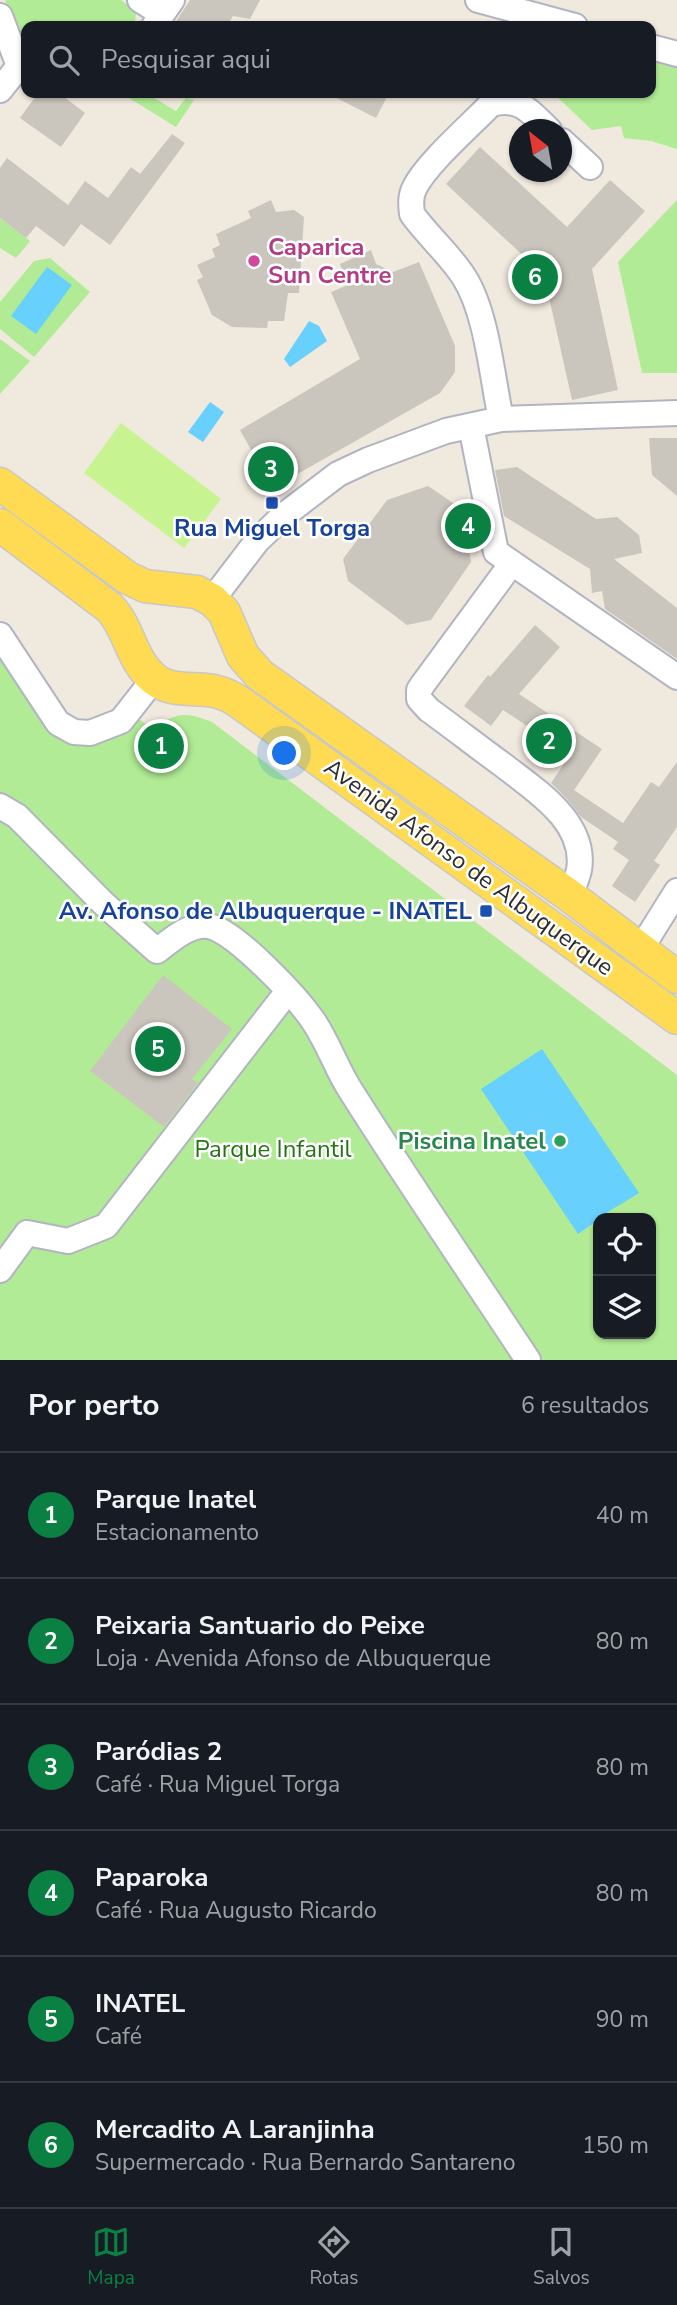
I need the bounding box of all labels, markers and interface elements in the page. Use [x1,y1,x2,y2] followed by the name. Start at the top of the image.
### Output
[21,21,656,98] search box
[45,41,83,79] icon: search
[101,42,271,77] text: Pesquisar aqui
[509,119,572,182] north arrow
[268,231,392,291] place label: Caparica Sun Centre
[512,251,558,303] pin: 6
[246,253,262,269] marker: Caparica Sun Centre
[248,443,294,495] pin: 3
[264,495,280,511] marker: Rua Miguel Torga
[445,500,491,552] pin: 4
[174,512,370,544] place label: Rua Miguel Torga
[526,715,572,767] pin: 2
[138,720,184,772] pin: 1
[267,736,301,770] your location
[318,751,620,983] street label: Avenida Afonso de Albuquerque
[59,895,473,927] place label: Av. Afonso de Albuquerque - INATEL
[478,903,494,919] marker: Av. Afonso de Albuquerque - INATEL
[135,1023,181,1075] pin: 5
[398,1125,546,1157] place label: Piscina Inatel
[194,1133,352,1165] park label: Parque Infantil
[552,1133,568,1149] marker: Piscina Inatel
[593,1213,656,1339] map controls
[593,1213,656,1276] button: locate
[593,1276,656,1339] button: layers
[28,1385,159,1426] text: Por perto
[521,1390,649,1421] text: 6 resultados
[95,1482,256,1517] text: Parque Inatel
[44,1500,58,1531] text: 1
[596,1500,649,1531] text: 40 m
[95,1517,259,1548] text: Estacionamento
[95,1608,425,1643] text: Peixaria Santuario do Peixe
[44,1626,58,1657] text: 2
[596,1626,649,1657] text: 80 m
[95,1643,491,1674] text: Loja · Avenida Afonso de Albuquerque
[95,1734,222,1769] text: Paródias 2
[44,1752,58,1783] text: 3
[596,1752,649,1783] text: 80 m
[95,1769,340,1800] text: Café · Rua Miguel Torga
[95,1860,208,1895] text: Paparoka
[44,1878,58,1909] text: 4
[596,1878,649,1909] text: 80 m
[95,1895,377,1926] text: Café · Rua Augusto Ricardo
[95,1986,185,2021] text: INATEL
[44,2004,58,2035] text: 5
[596,2004,649,2035] text: 90 m
[95,2021,142,2052] text: Café
[95,2112,375,2147] text: Mercadito A Laranjinha
[44,2130,58,2161] text: 6
[582,2130,649,2161] text: 150 m
[95,2147,516,2178] text: Supermercado · Rua Bernardo Santareno
[87,2223,135,2291] tab: Mapa
[310,2223,358,2291] tab: Rotas
[533,2223,590,2291] tab: Salvos

